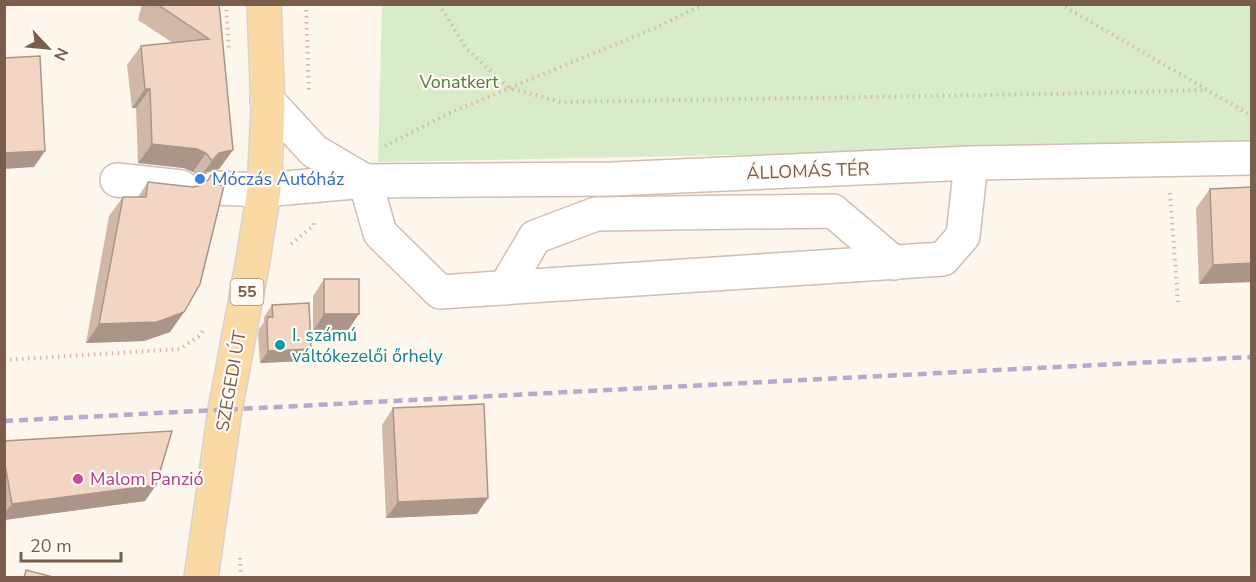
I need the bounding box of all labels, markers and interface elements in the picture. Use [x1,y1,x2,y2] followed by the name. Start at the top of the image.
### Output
[18,18,78,78] north arrow
[48,44,73,64] text: N
[419,70,499,94] park label: Vonatkert
[746,157,870,185] street label: ÁLLOMÁS TÉR
[212,167,344,191] place label: Móczás Autóház
[193,172,207,186] marker: Móczás Autóház
[230,279,264,305] road number: 55
[292,323,443,368] place label: I. számú váltókezelői őrhely
[210,328,252,433] street label: SZEGEDI ÚT
[273,338,287,352] marker: I. számú váltókezelői őrhely
[90,467,203,491] place label: Malom Panzió
[71,472,85,486] marker: Malom Panzió
[21,525,122,563] scale bar
[30,534,72,558] text: 20 m

